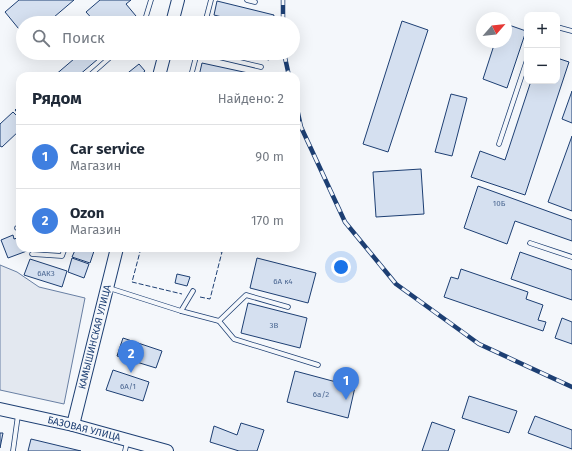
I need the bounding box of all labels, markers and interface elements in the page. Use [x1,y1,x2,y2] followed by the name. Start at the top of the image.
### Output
[476,12,512,48] north arrow
[524,12,560,84] map controls
[524,12,560,48] button: +
[16,16,300,60] search box
[30,27,52,49] icon: search
[62,29,105,47] text: Поиск
[524,48,560,84] button: −
[32,88,82,109] text: Рядом
[218,91,284,106] text: Найдено: 2
[70,140,145,158] text: Car service
[42,149,48,164] text: 1
[255,149,284,164] text: 90 m
[70,158,121,173] text: Магазин
[493,199,506,208] house number: 10Б
[70,204,104,222] text: Ozon
[42,213,48,228] text: 2
[251,213,284,228] text: 170 m
[70,222,121,237] text: Магазин
[331,257,351,277] your location
[37,269,55,278] house number: 6АК3
[273,277,293,286] house number: 6А к4
[76,283,114,391] street label: КАМЫШИНСКАЯ УЛИЦА
[270,321,279,330] house number: 3В
[118,340,144,373] pin: 2
[333,367,359,400] pin: 1
[120,382,136,391] house number: 6А/1
[313,390,329,399] house number: 6а/2
[46,414,122,444] street label: БАЗОВАЯ УЛИЦА

